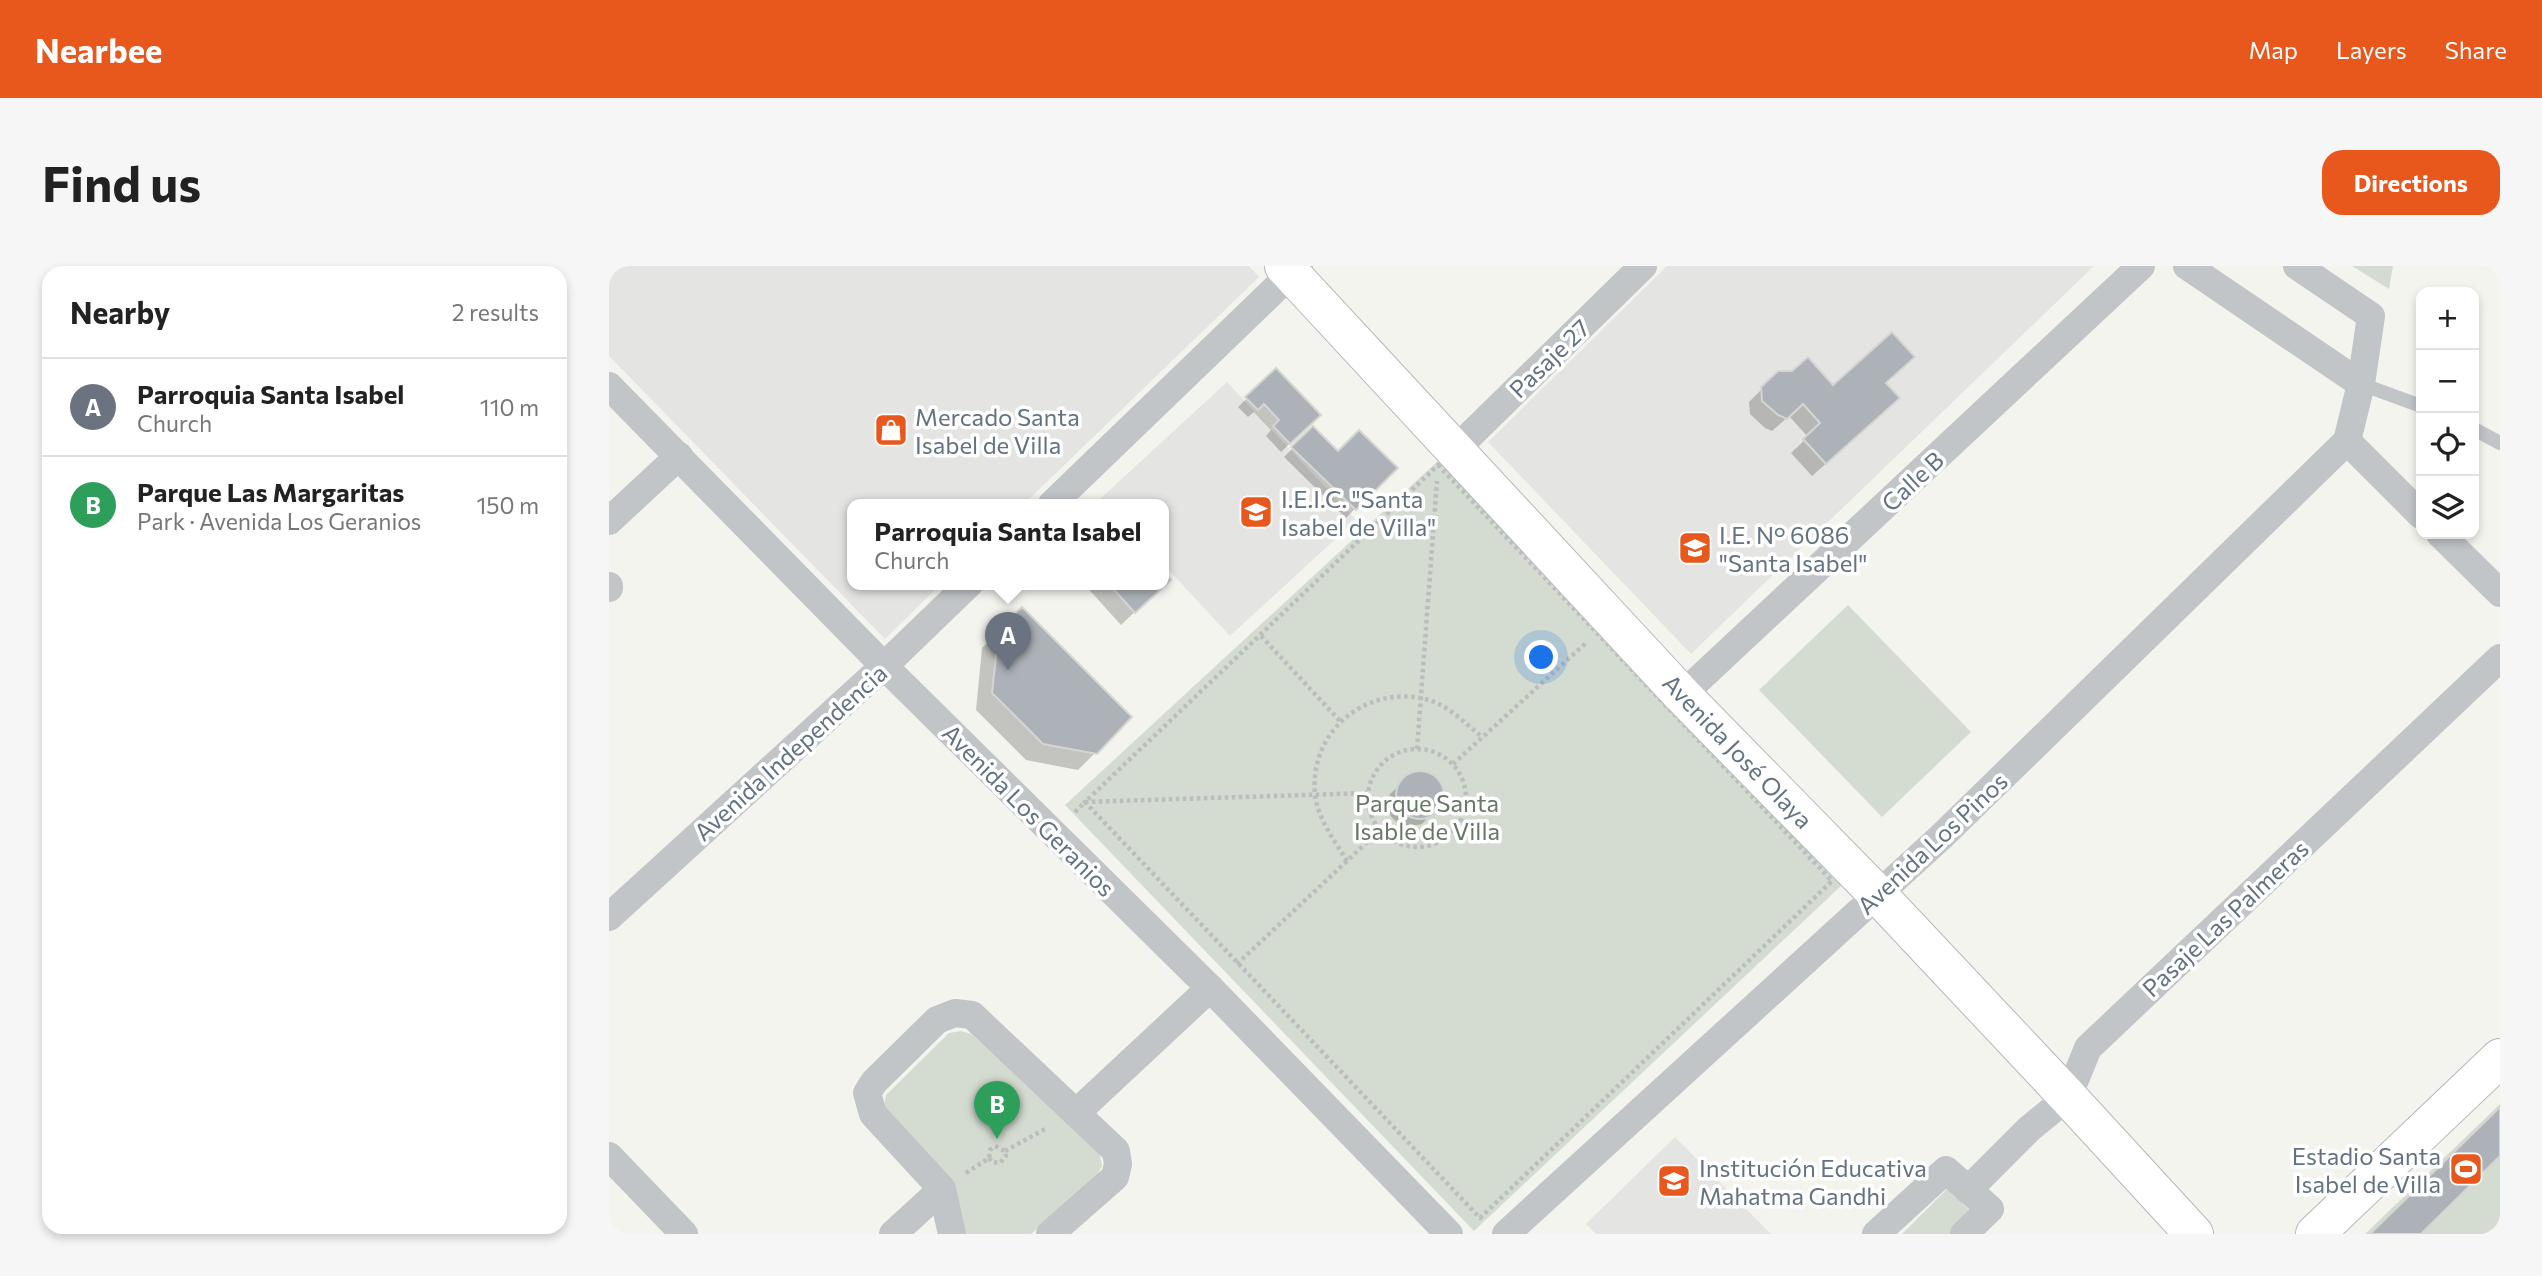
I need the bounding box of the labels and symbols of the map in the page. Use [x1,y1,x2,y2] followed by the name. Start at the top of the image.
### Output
[1503,313,1595,403] street label: Pasaje 27
[915,402,1080,459] place label: Mercado Santa Isabel de Villa
[872,411,910,449] shop icon: Mercado Santa Isabel de Villa
[1875,445,1949,517] street label: Calle B
[1281,484,1436,541] place label: I.E.I.C. "Santa Isabel de Villa"
[1237,493,1275,531] school or university icon: I.E.I.C. "Santa Isabel de Villa"
[1719,520,1867,577] place label: I.E. N° 6086 "Santa Isabel"
[1676,529,1714,567] school or university icon: I.E. N° 6086 "Santa Isabel"
[985,612,1031,670] pin: A
[1524,640,1558,674] your location
[688,658,892,846] street label: Avenida Independencia
[1657,668,1819,834] street label: Avenida José Olaya
[937,718,1121,902] street label: Avenida Los Geranios
[1851,766,2013,920] street label: Avenida Los Pinos
[1354,788,1500,845] park label: Parque Santa Isable de Villa
[2136,834,2314,1002] street label: Pasaje Las Palmeras
[974,1081,1020,1139] pin: B
[2292,1141,2441,1198] place label: Estadio Santa Isabel de Villa
[2447,1150,2485,1188] sports icon: Estadio Santa Isabel de Villa
[1699,1153,1927,1210] place label: Institución Educativa Mahatma Gandhi
[1655,1162,1693,1200] school or university icon: Institución Educativa Mahatma Gandhi

